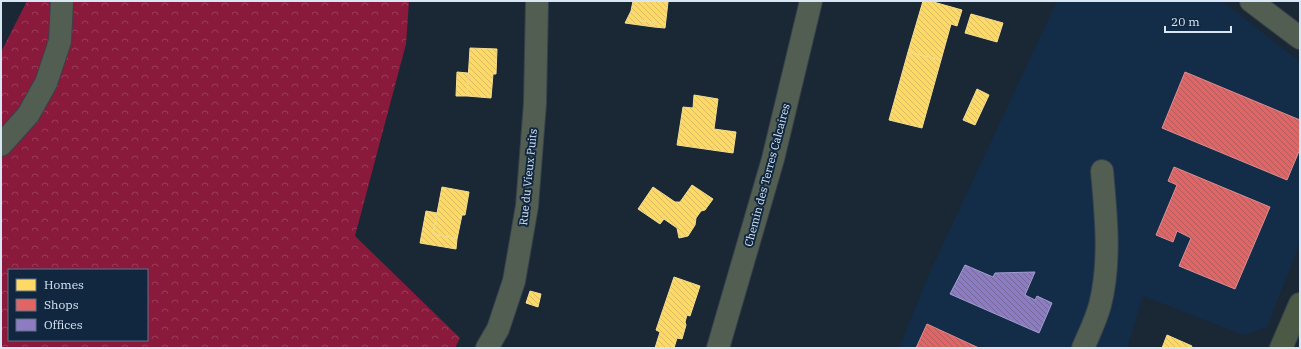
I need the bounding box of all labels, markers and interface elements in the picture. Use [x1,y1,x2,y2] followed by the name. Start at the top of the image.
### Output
[1165,8,1231,34] scale bar
[1171,14,1200,29] text: 20 m
[741,102,793,248] street label: Chemin des Terres Calcaires
[516,128,540,226] street label: Rue du Vieux Puits
[8,269,148,341] legend
[44,277,84,292] text: Homes
[44,297,79,312] text: Shops
[44,317,83,332] text: Offices

